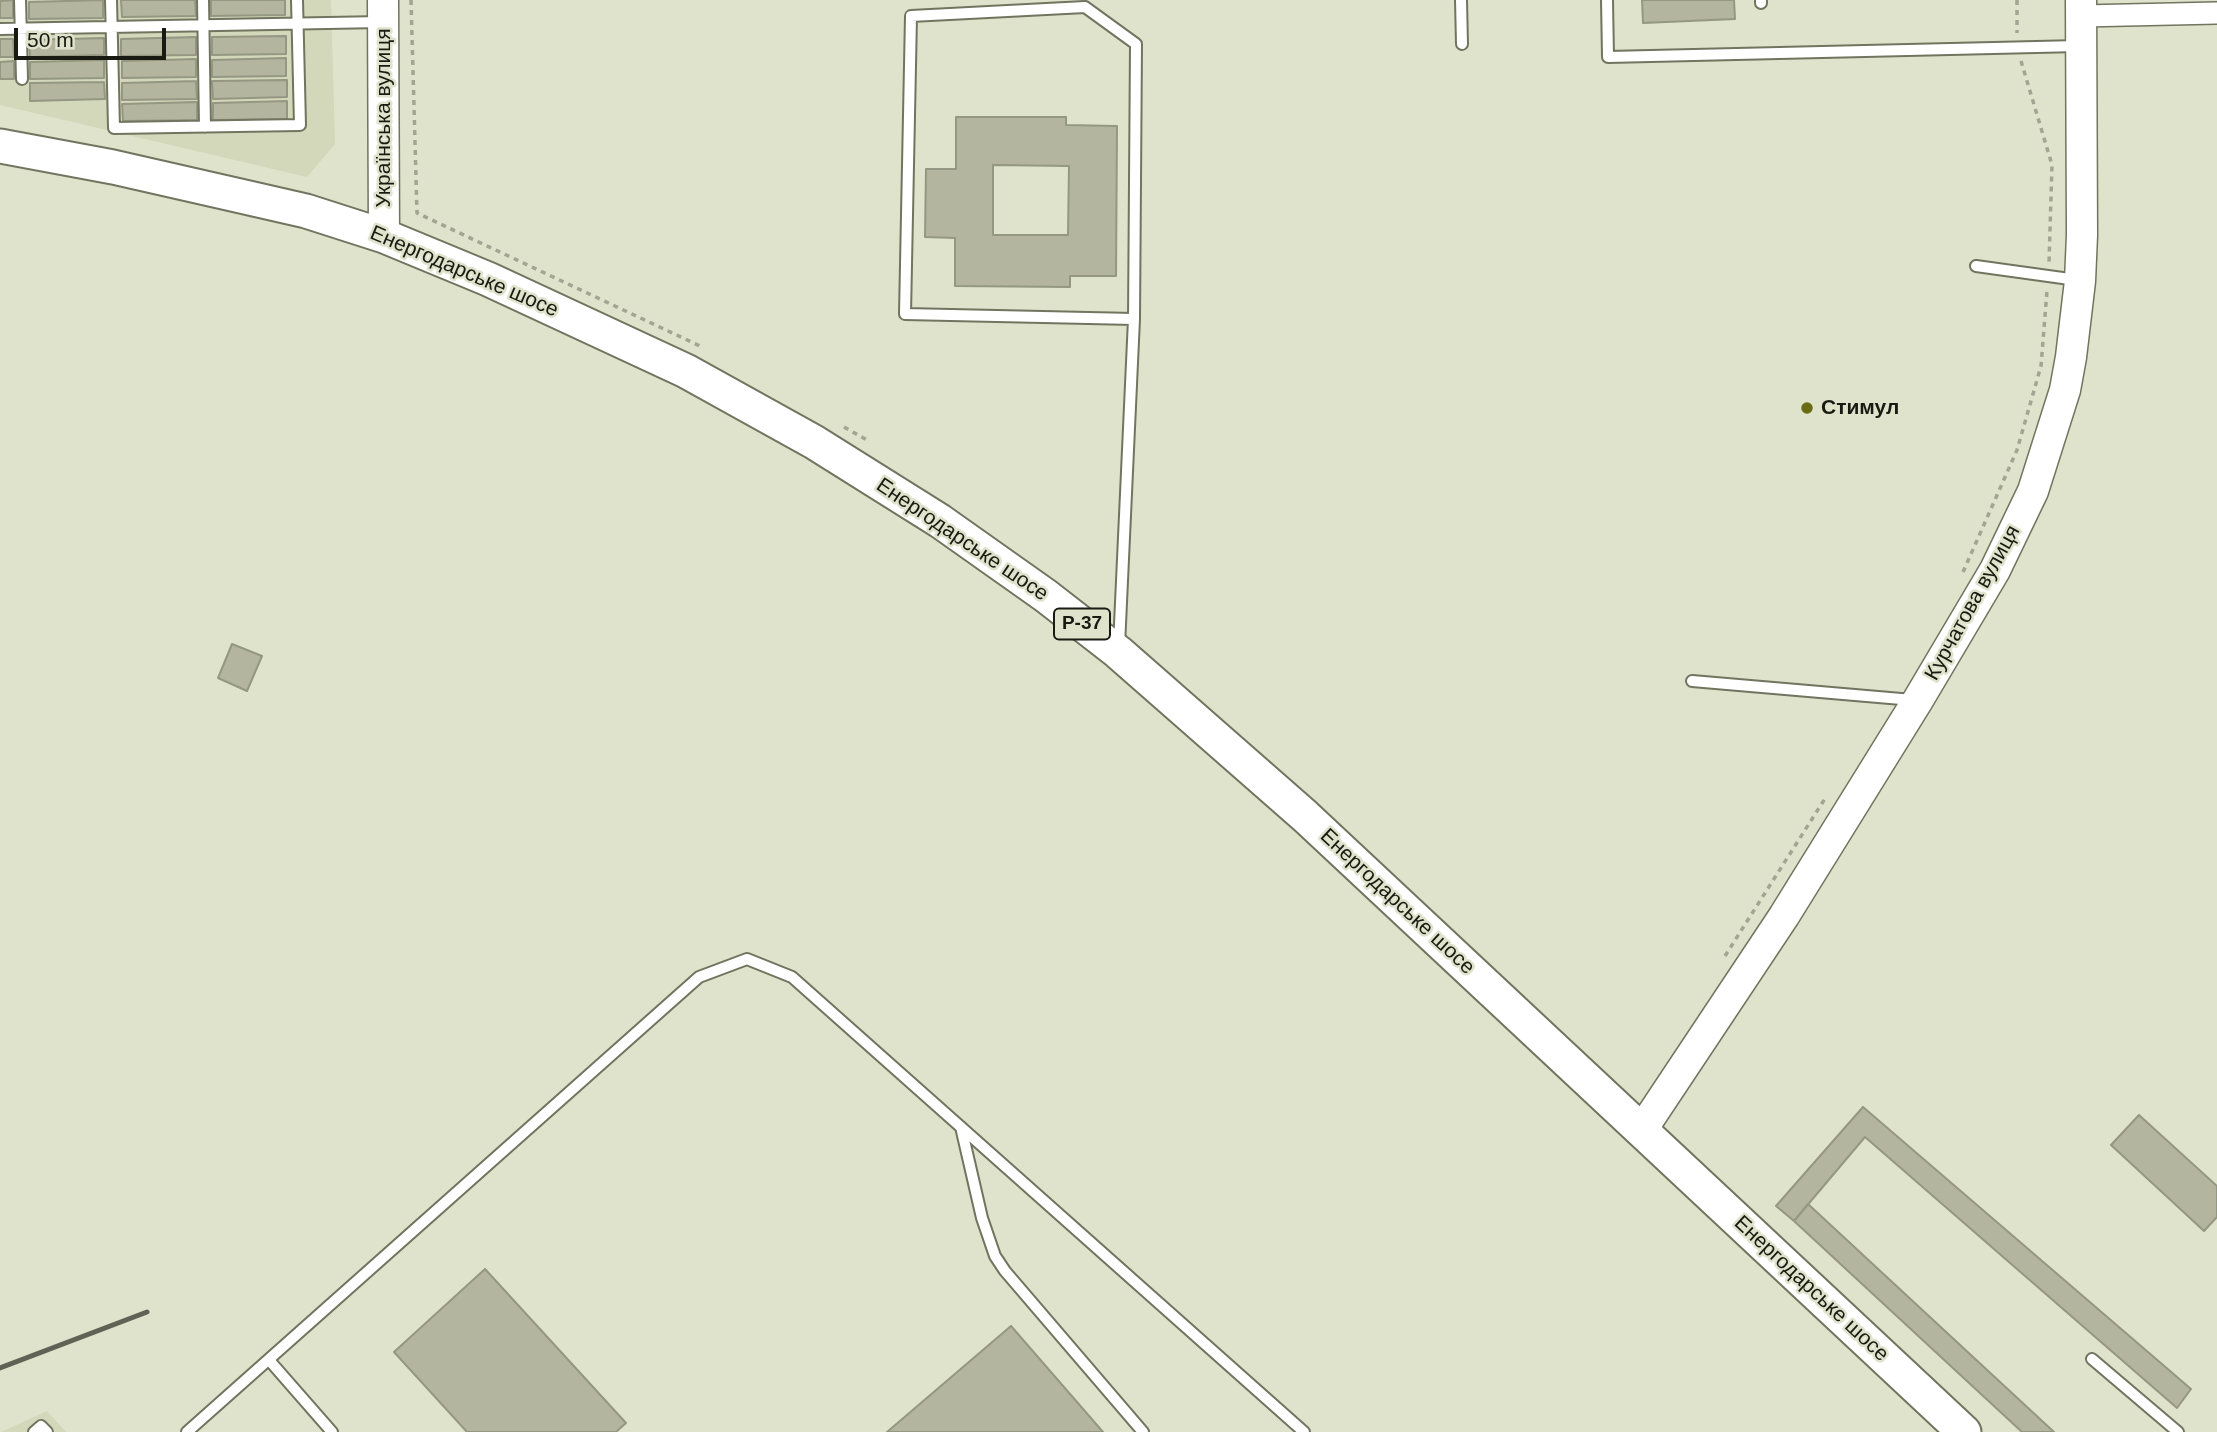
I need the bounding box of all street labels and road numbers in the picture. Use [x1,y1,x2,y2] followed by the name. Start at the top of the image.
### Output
[371,28,397,208] street label: Українська вулиця
[366,221,562,323] street label: Енергодарське шосе
[871,473,1053,607] street label: Енергодарське шосе
[1920,521,2026,685] street label: Курчатова вулиця
[1054,608,1110,639] road number: Р-37
[1315,824,1479,980] street label: Енергодарське шосе
[1729,1211,1893,1367] street label: Енергодарське шосе

